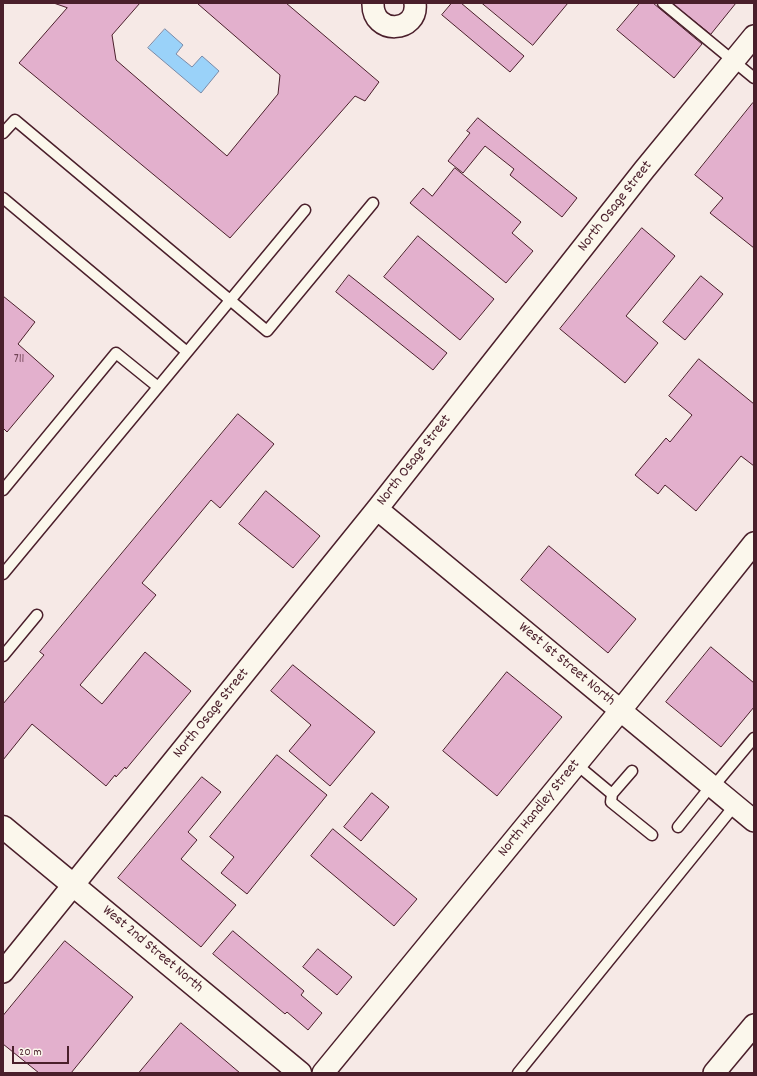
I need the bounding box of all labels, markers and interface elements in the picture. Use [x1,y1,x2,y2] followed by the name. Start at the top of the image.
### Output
[575,158,657,256] street label: North Osage Street
[14,352,24,368] house number: 711
[374,412,456,510] street label: North Osage Street
[514,619,618,711] street label: West 1st Street North
[170,665,254,763] street label: North Osage Street
[495,757,585,861] street label: North Handley Street
[98,902,206,998] street label: West 2nd Street North
[14,1038,71,1064] scale bar
[19,1044,42,1061] text: 20 m

